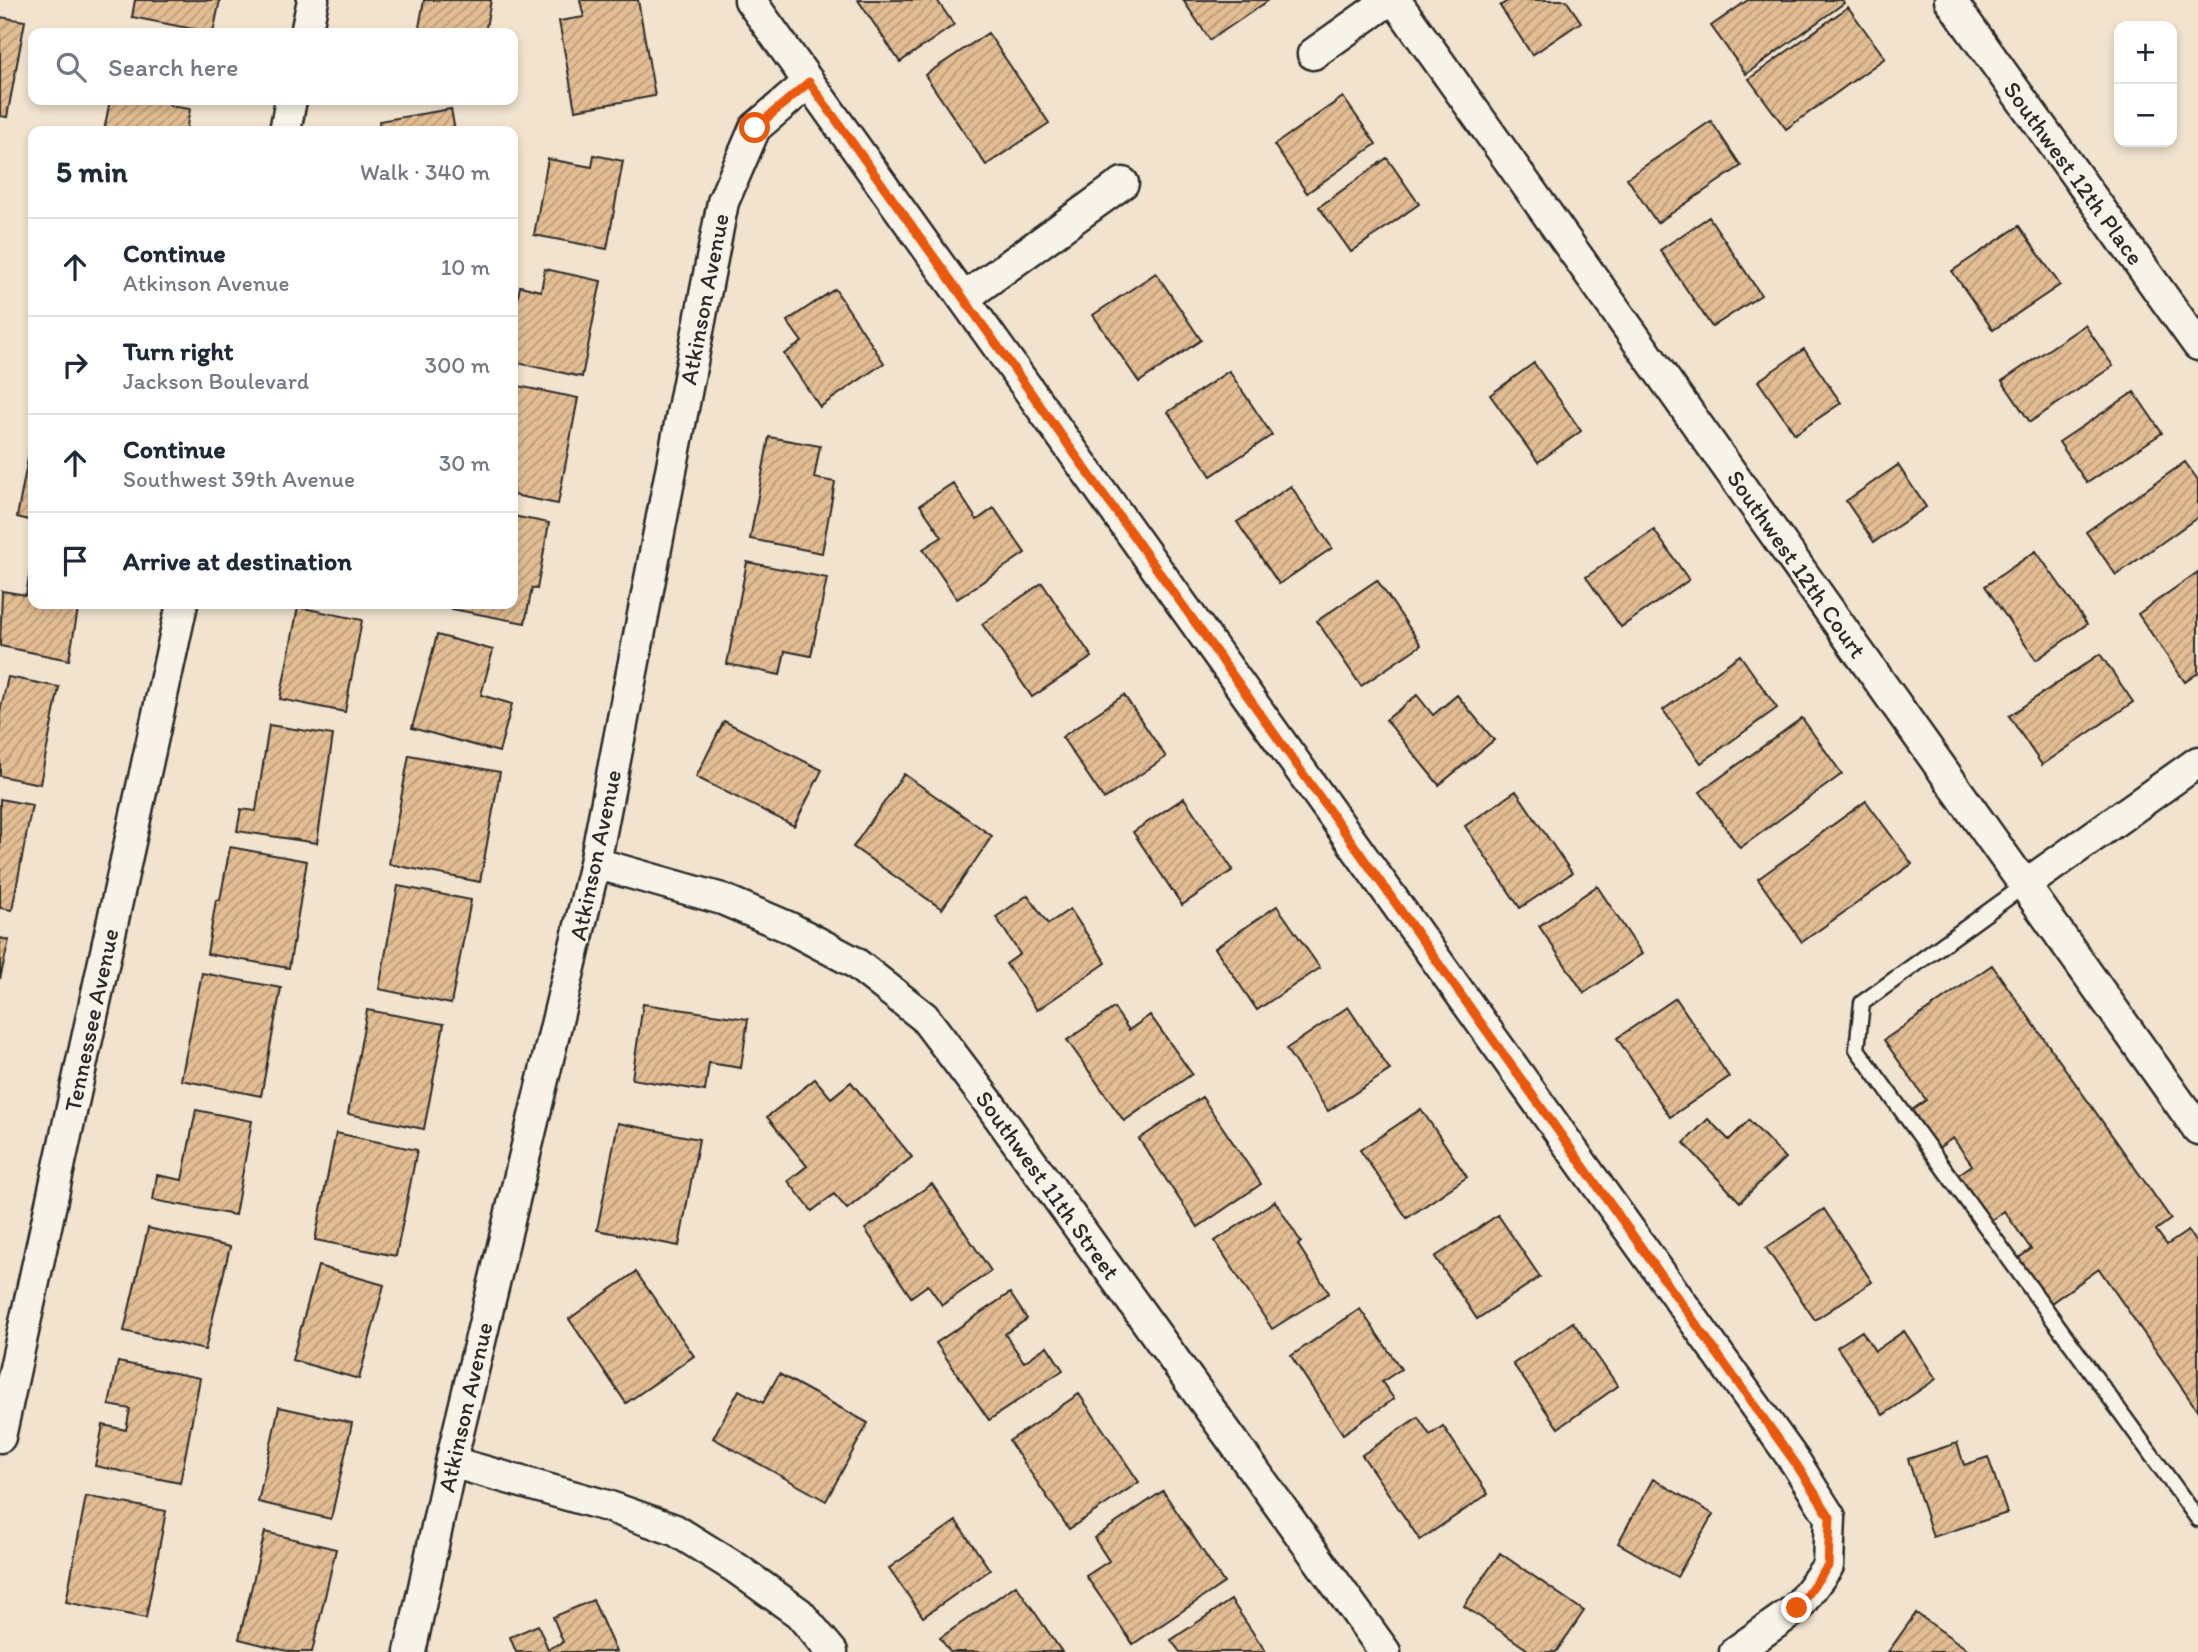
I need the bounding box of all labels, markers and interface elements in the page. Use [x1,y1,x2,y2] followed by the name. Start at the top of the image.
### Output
[2114,21,2177,147] map controls
[2114,21,2177,84] button: +
[28,28,518,105] search box
[52,48,90,86] icon: search
[108,51,238,83] text: Search here
[1998,76,2150,270] street label: Southwest 12th Place
[2114,84,2177,147] button: −
[739,112,770,143] route start
[56,153,127,190] text: 5 min
[360,158,490,186] text: Walk · 340 m
[673,211,735,387] street label: Atkinson Avenue
[123,237,226,269] text: Continue
[56,248,94,286] icon: ahead
[441,253,490,281] text: 10 m
[123,269,289,297] text: Atkinson Avenue
[123,335,234,367] text: Turn right
[56,346,94,384] icon: right
[425,351,490,379] text: 300 m
[123,367,309,395] text: Jackson Boulevard
[123,433,226,465] text: Continue
[56,444,94,482] icon: ahead
[439,449,490,477] text: 30 m
[1721,464,1873,664] street label: Southwest 12th Court
[123,465,355,493] text: Southwest 39th Avenue
[56,542,94,580] icon: arrive
[123,545,352,577] text: Arrive at destination
[563,767,627,943] street label: Atkinson Avenue
[57,926,125,1114] street label: Tennessee Avenue
[970,1085,1126,1285] street label: Southwest 11th Street
[431,1319,499,1495] street label: Atkinson Avenue
[1781,1592,1812,1623] route end

